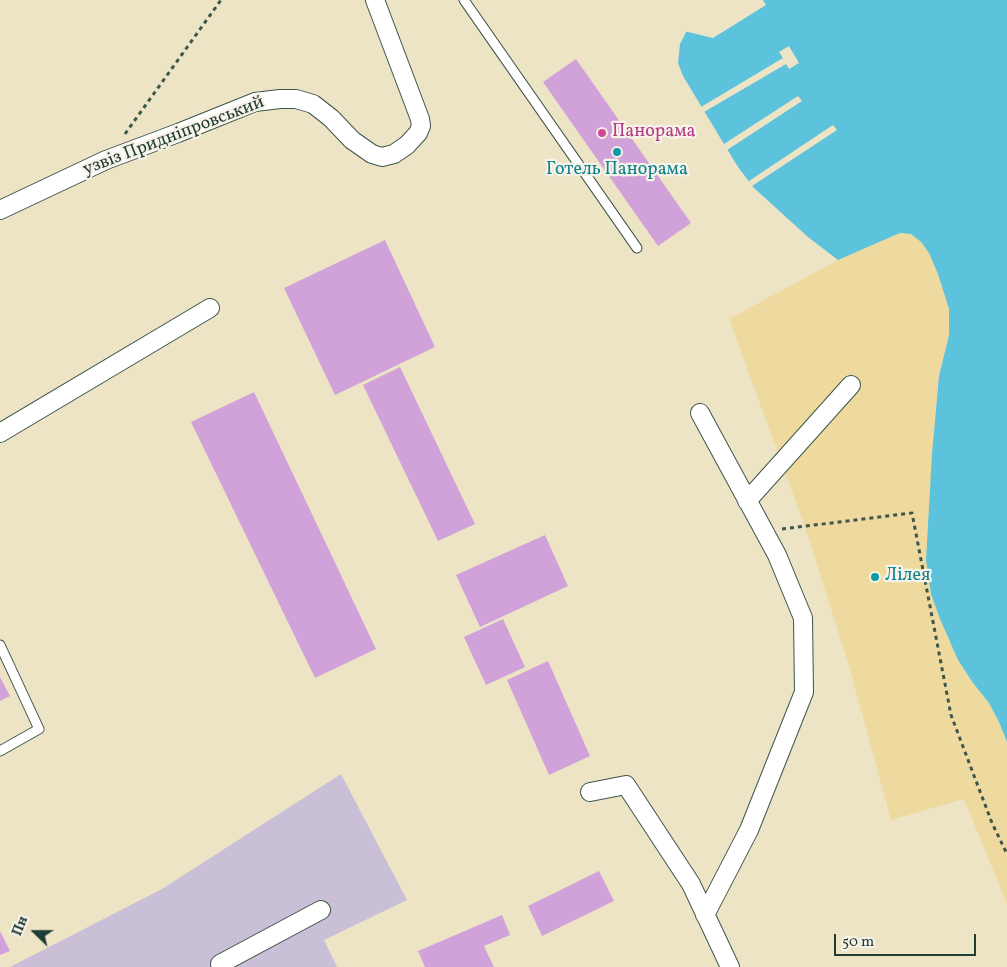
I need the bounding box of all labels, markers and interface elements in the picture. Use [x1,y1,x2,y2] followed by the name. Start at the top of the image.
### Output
[80,92,268,182] street label: узвіз Придніпровський
[612,122,695,144] place label: Панорама
[596,127,608,139] marker: Панорама
[611,146,623,158] marker: Готель Панорама
[546,160,688,182] place label: Готель Панорама
[885,566,930,588] place label: Лілея
[869,571,881,583] marker: Лілея
[10,907,60,957] north arrow
[8,913,33,939] text: Пн
[837,924,980,956] scale bar
[842,932,874,953] text: 50 m

